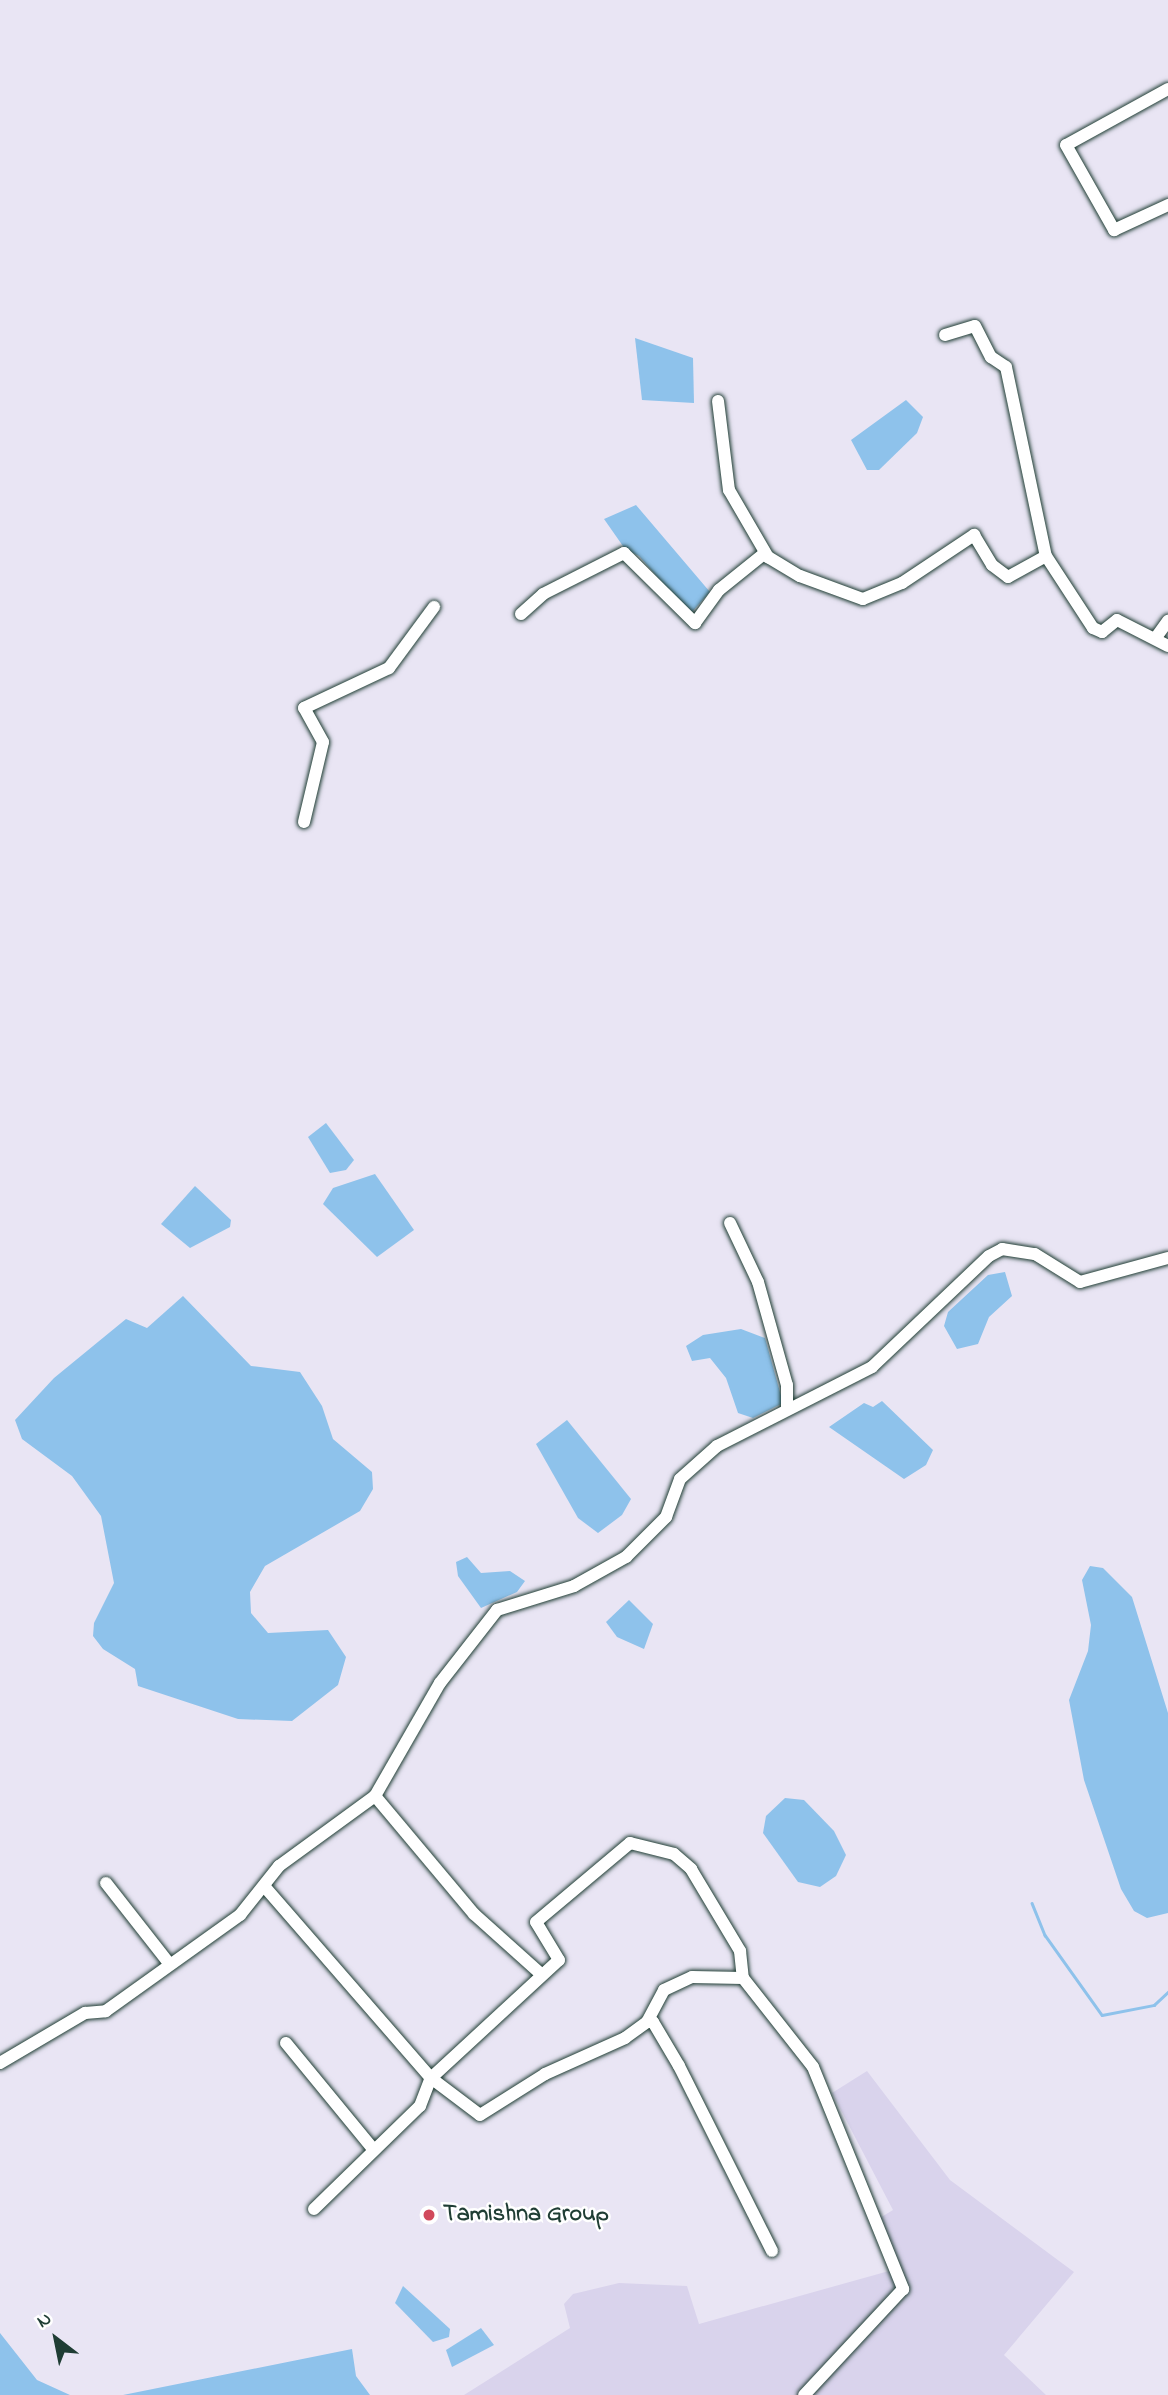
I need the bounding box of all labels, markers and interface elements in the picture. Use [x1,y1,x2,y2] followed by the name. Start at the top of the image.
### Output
[443,2201,609,2229] place label: Tamishna Group
[421,2207,437,2223] marker: Tamishna Group
[21,2304,91,2374] north arrow
[32,2306,57,2336] text: N

